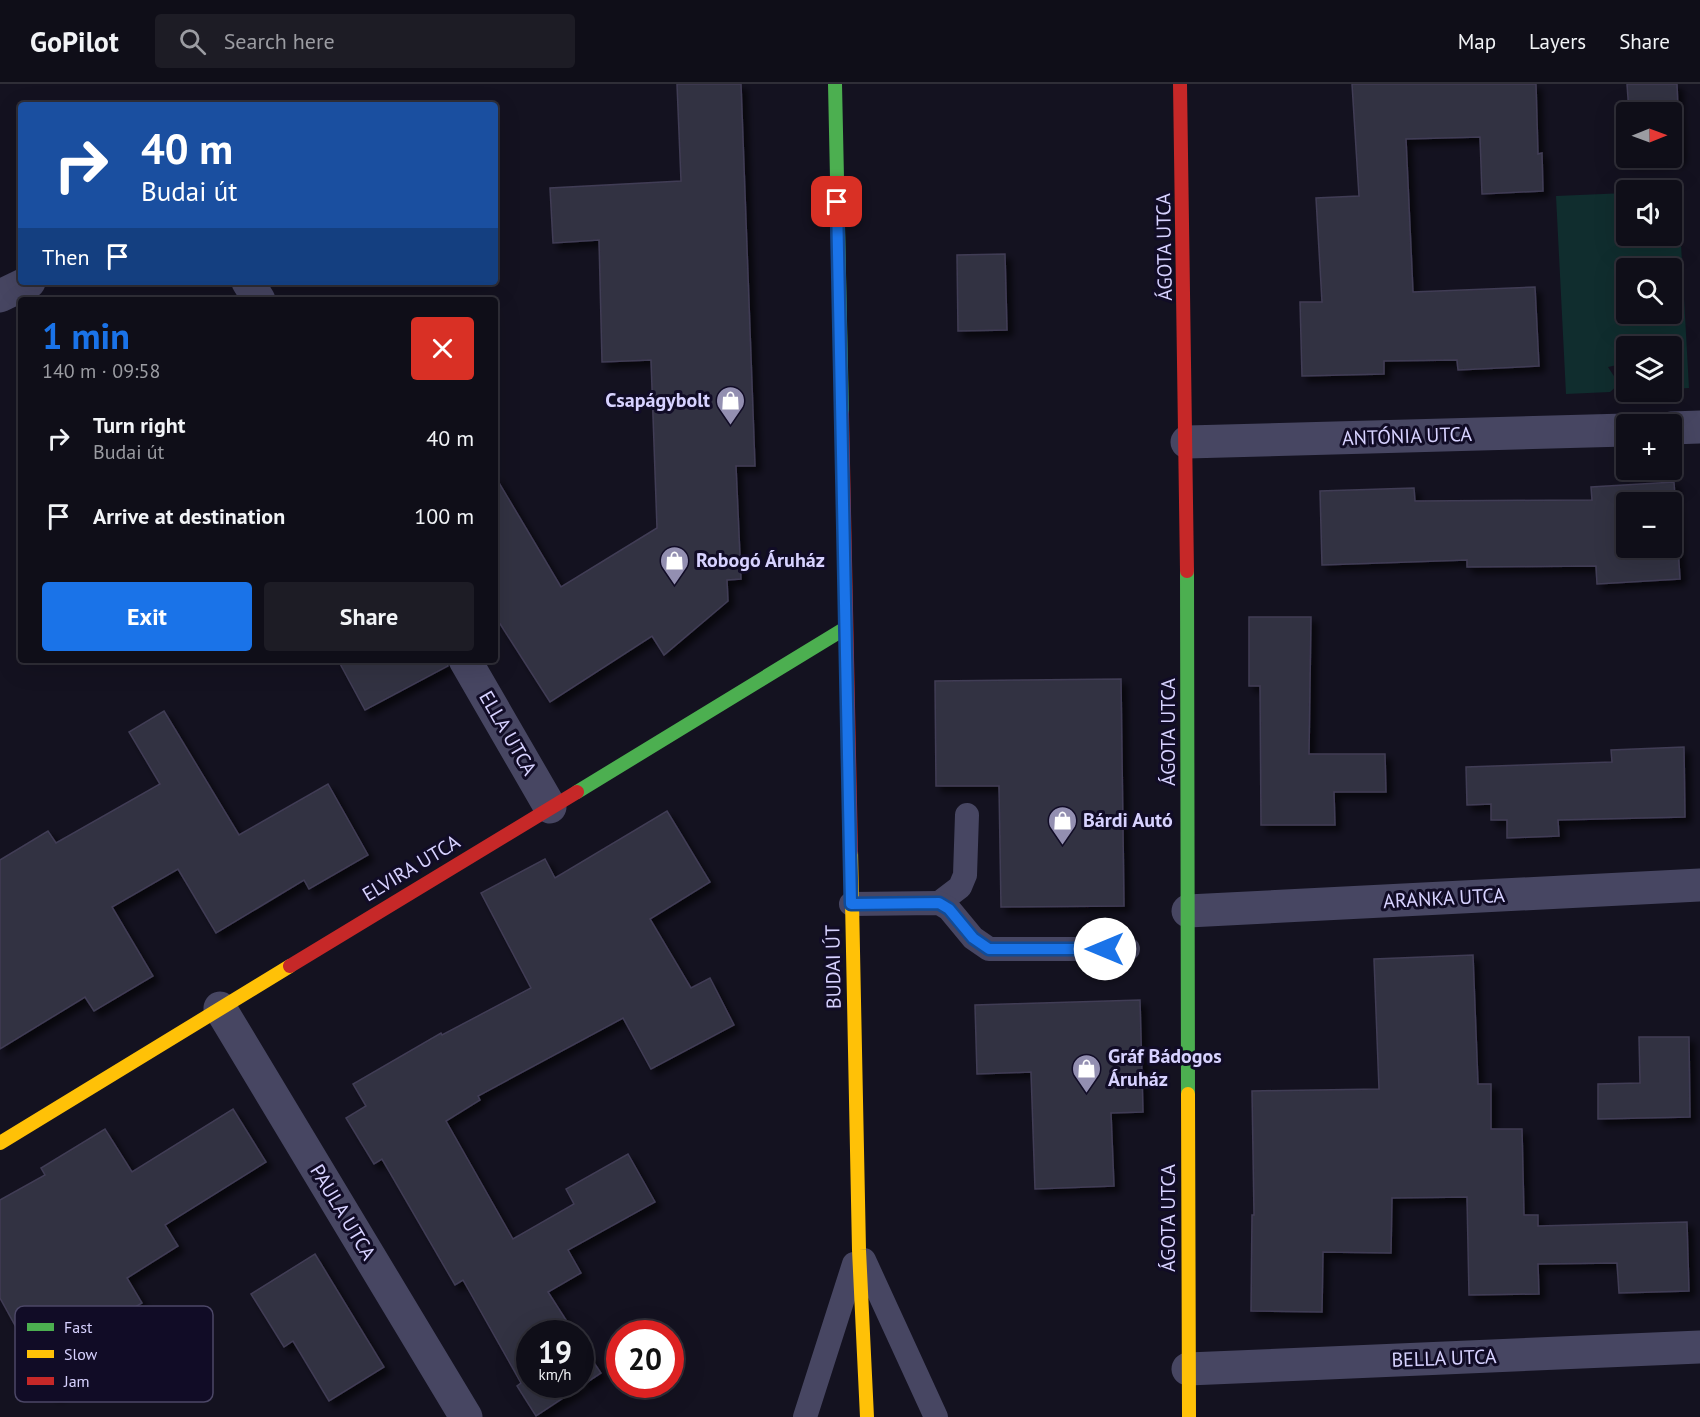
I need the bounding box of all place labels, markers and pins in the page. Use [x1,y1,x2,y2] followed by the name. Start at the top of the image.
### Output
[811,176,862,227] pin
[715,384,747,426] shop icon: Csapágybolt
[605,387,710,413] place label: Csapágybolt
[659,544,691,586] shop icon: Robogó Áruház
[696,547,825,573] place label: Robogó Áruház
[1046,804,1078,846] shop icon: Bárdi Autó
[1083,807,1173,833] place label: Bárdi Autó
[1108,1043,1222,1092] place label: Gráf Bádogos Áruház
[1071,1052,1103,1094] shop icon: Gráf Bádogos Áruház

